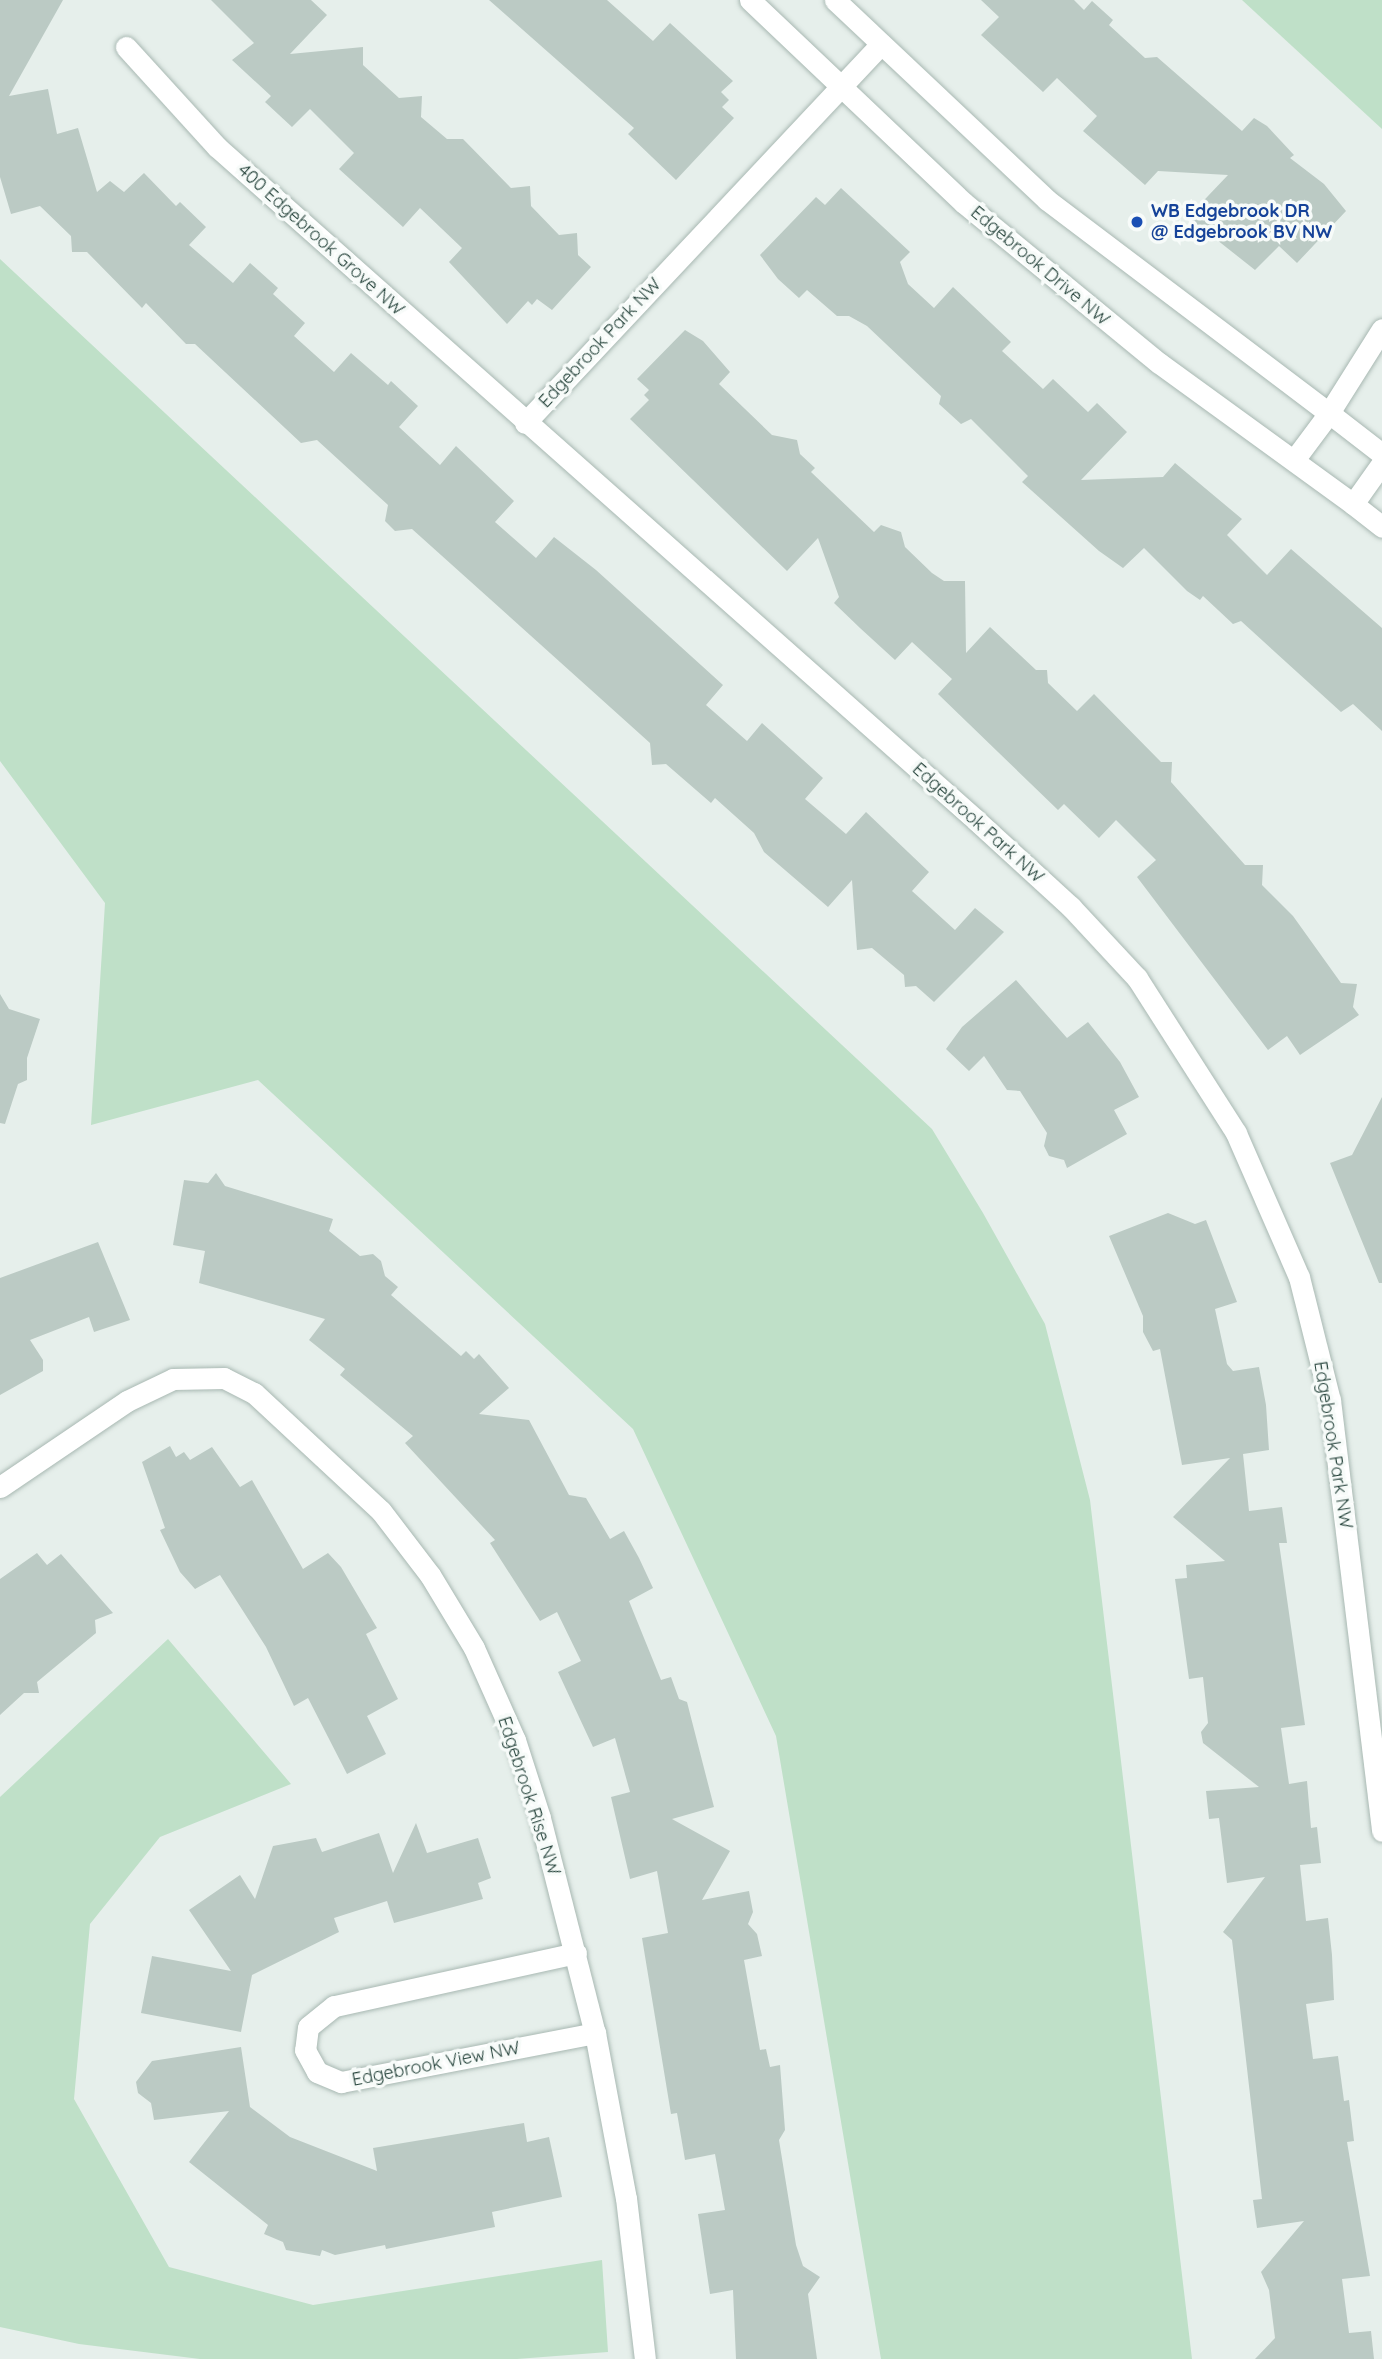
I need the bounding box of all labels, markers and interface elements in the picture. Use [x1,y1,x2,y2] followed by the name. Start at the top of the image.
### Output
[233,160,409,320] street label: 400 Edgebrook Grove NW
[1151,201,1332,244] place label: WB Edgebrook DR @ Edgebrook BV NW
[966,202,1114,330] street label: Edgebrook Drive NW
[1129,214,1145,230] marker: WB Edgebrook DR @ Edgebrook BV NW
[534,274,666,412] street label: Edgebrook Park NW
[908,758,1048,888] street label: Edgebrook Park NW
[1309,1360,1357,1530] street label: Edgebrook Park NW
[493,1714,565,1878] street label: Edgebrook Rise NW
[350,2037,522,2091] street label: Edgebrook View NW

